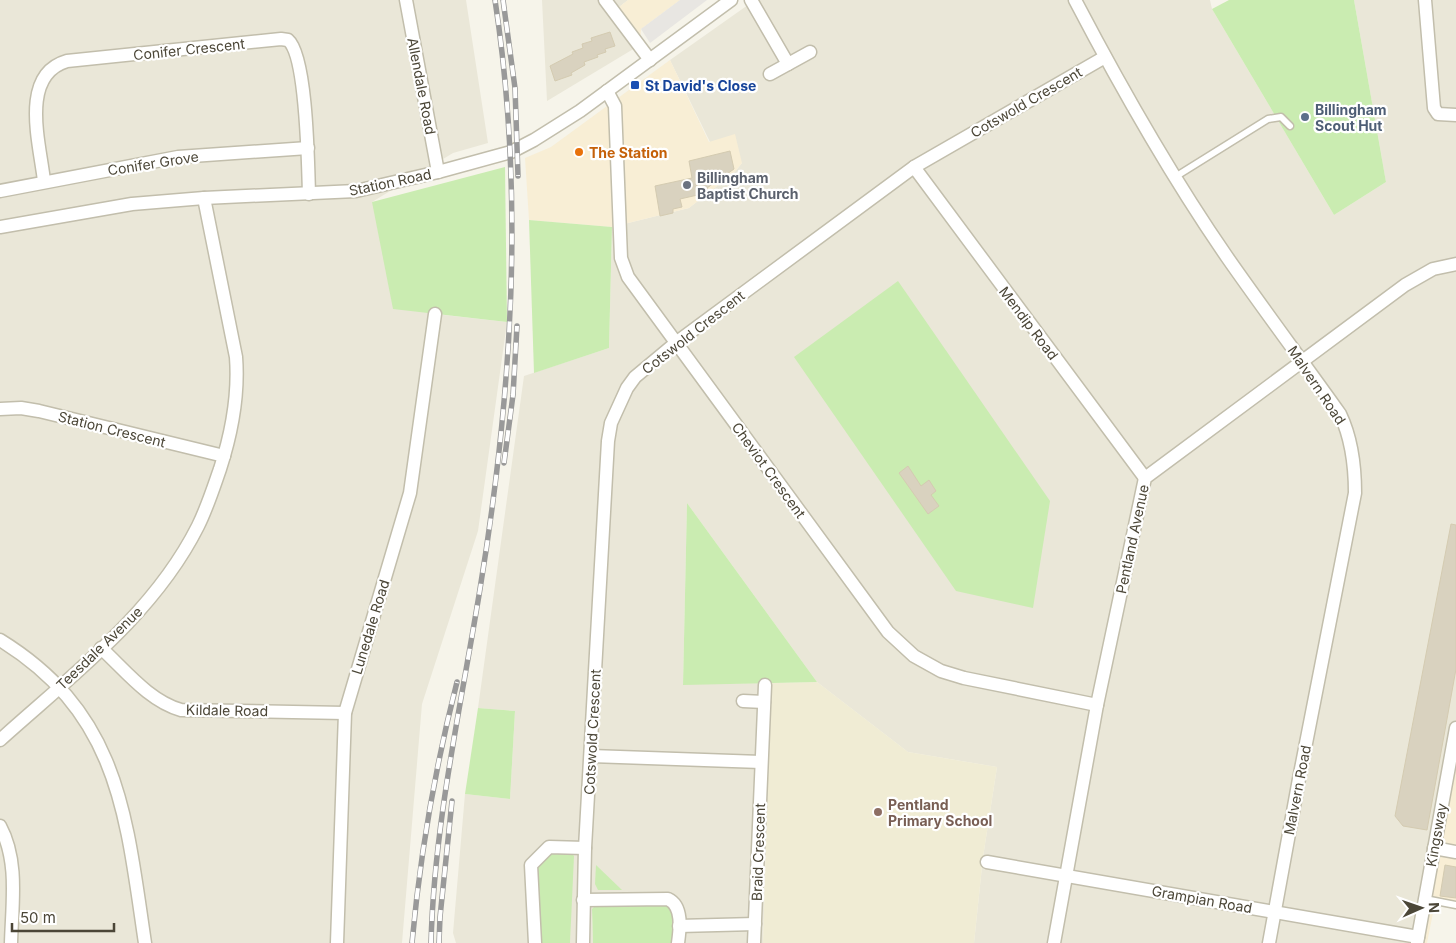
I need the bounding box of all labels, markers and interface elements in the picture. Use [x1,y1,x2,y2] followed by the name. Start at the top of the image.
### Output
[132,35,246,63] street label: Conifer Crescent
[404,36,440,136] street label: Allendale Road
[967,63,1085,141] street label: Cotswold Crescent
[645,77,756,94] place label: St David's Close
[629,79,641,91] marker: St David's Close
[1315,101,1387,134] place label: Billingham Scout Hut
[1299,111,1311,123] marker: Billingham Scout Hut
[589,144,667,161] place label: The Station
[573,146,585,158] marker: The Station
[106,147,200,179] street label: Conifer Grove
[347,165,433,199] street label: Station Road
[697,169,799,202] place label: Billingham Baptist Church
[681,179,693,191] marker: Billingham Baptist Church
[996,283,1062,363] street label: Mendip Road
[638,286,748,377] street label: Cotswold Crescent
[1284,342,1350,428] street label: Malvern Road
[57,407,168,451] street label: Station Crescent
[729,419,810,522] street label: Cheviot Crescent
[1112,483,1152,595] street label: Pentland Avenue
[347,577,393,677] street label: Lunedale Road
[53,603,145,693] street label: Teesdale Avenue
[580,668,604,795] street label: Cotswold Crescent
[186,701,268,719] street label: Kildale Road
[1280,744,1314,836] street label: Malvern Road
[888,796,992,829] place label: Pentland Primary School
[748,802,768,901] street label: Braid Crescent
[1422,802,1450,868] street label: Kingsway
[872,806,884,818] marker: Pentland Primary School
[1150,882,1254,916] street label: Grampian Road
[1396,883,1446,933] north arrow
[12,900,115,932] scale bar
[1426,902,1443,913] text: N
[20,908,56,927] text: 50 m

